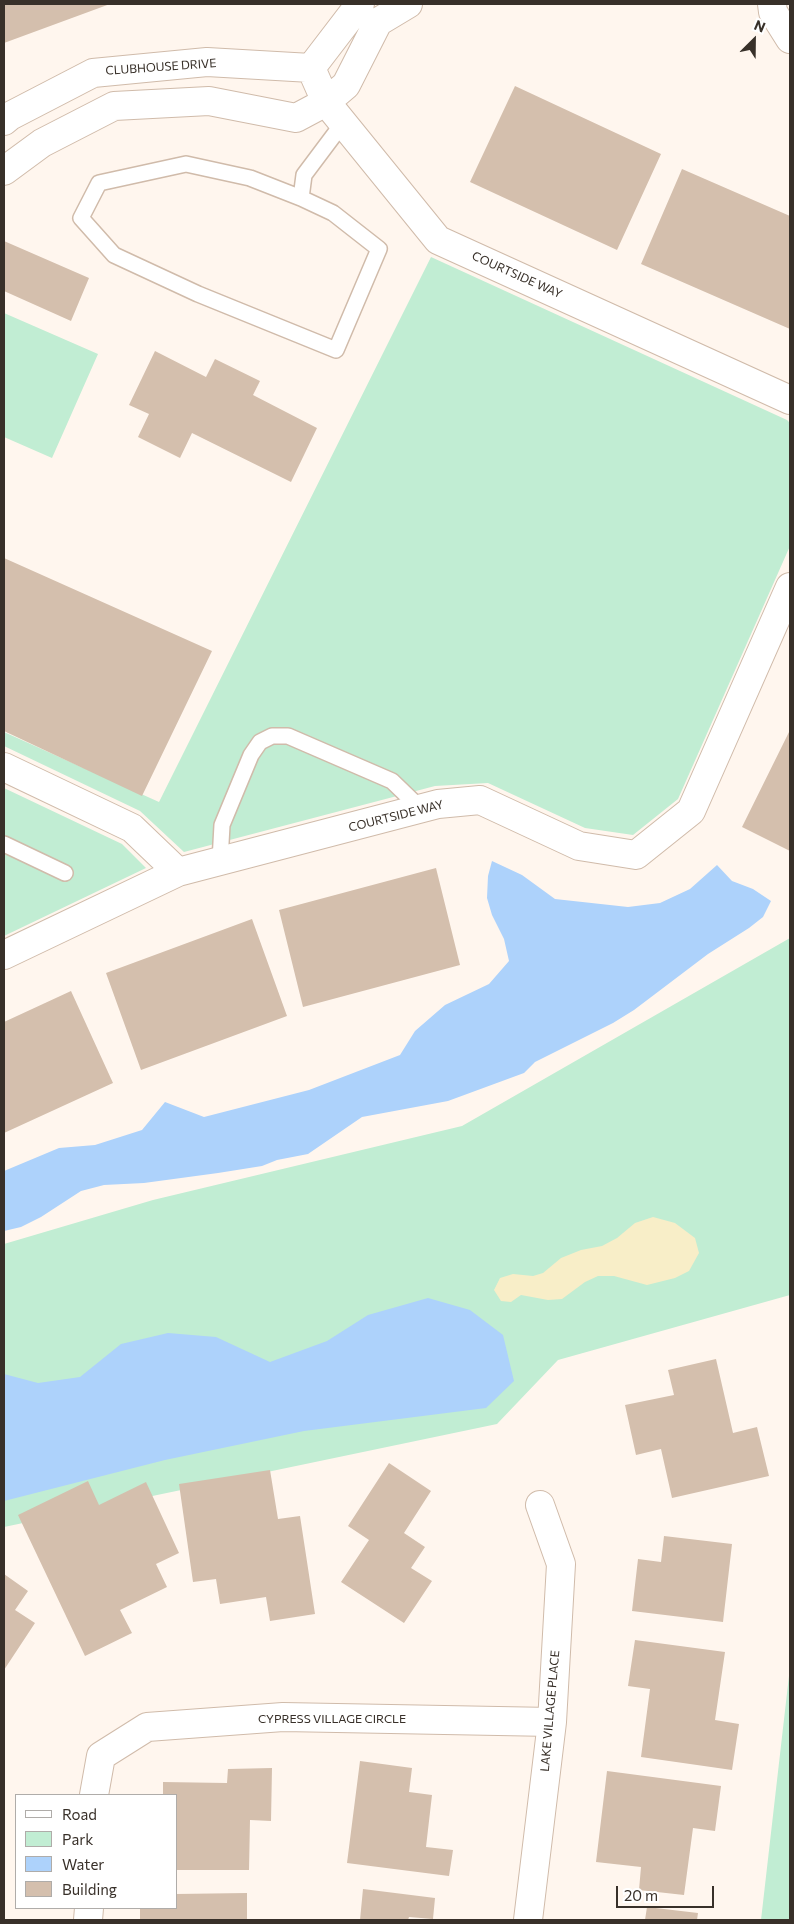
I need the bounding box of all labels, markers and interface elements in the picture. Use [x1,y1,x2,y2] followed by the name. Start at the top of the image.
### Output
[729,15,779,65] north arrow
[752,16,768,36] text: N
[105,56,217,78] street label: CLUBHOUSE DRIVE
[470,249,564,301] street label: COURTSIDE WAY
[347,797,445,835] street label: COURTSIDE WAY
[538,1650,562,1772] street label: LAKE VILLAGE PLACE
[258,1712,406,1726] street label: CYPRESS VILLAGE CIRCLE
[15,1794,178,1909] legend
[62,1805,97,1823] text: Road
[62,1830,93,1848] text: Park
[62,1855,104,1873] text: Water
[619,1876,716,1908] scale bar
[62,1880,117,1898] text: Building
[624,1886,658,1904] text: 20 m

